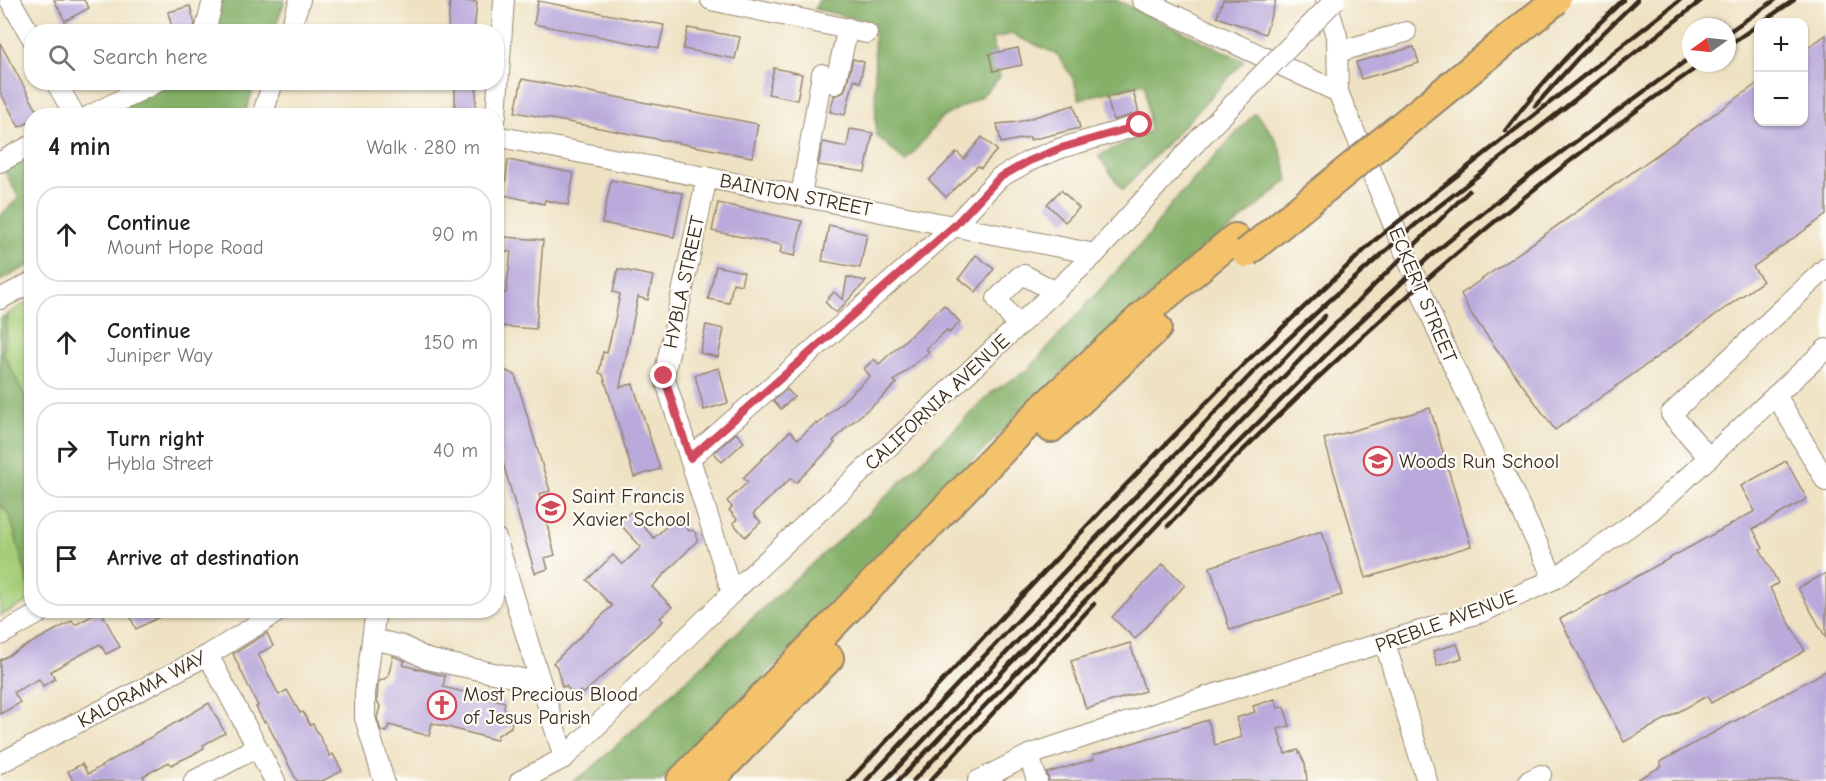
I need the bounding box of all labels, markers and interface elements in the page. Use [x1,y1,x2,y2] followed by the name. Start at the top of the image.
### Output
[1682,18,1736,72] north arrow
[1754,18,1808,126] map controls
[1754,18,1808,72] button: +
[24,24,504,90] search box
[45,41,78,74] icon: search
[93,44,208,70] text: Search here
[1754,72,1808,126] button: −
[1126,111,1152,137] route start
[48,132,111,162] text: 4 min
[367,136,480,159] text: Walk · 280 m
[718,169,875,221] street label: BAINTON STREET
[107,210,190,236] text: Continue
[659,213,709,350] street label: HYBLA STREET
[50,218,83,251] icon: ahead
[432,223,478,246] text: 90 m
[1384,224,1462,366] street label: ECKERT STREET
[107,236,264,259] text: Mount Hope Road
[107,318,190,344] text: Continue
[50,326,83,359] icon: ahead
[860,329,1014,475] street label: CALIFORNIA AVENUE
[424,331,478,354] text: 150 m
[107,344,212,367] text: Juniper Way
[650,362,676,388] route end
[107,426,204,452] text: Turn right
[50,434,83,467] icon: right
[433,439,478,462] text: 40 m
[1362,445,1394,477] school or university icon: Woods Run School
[1399,450,1559,473] place label: Woods Run School
[107,452,213,475] text: Hybla Street
[572,485,691,531] place label: Saint Francis Xavier School
[535,492,567,524] school or university icon: Saint Francis Xavier School
[50,542,83,575] icon: arrive
[107,545,299,571] text: Arrive at destination
[1372,585,1520,657] street label: PREBLE AVENUE
[74,645,210,733] street label: KALORAMA WAY
[463,683,638,729] place label: Most Precious Blood of Jesus Parish
[426,689,458,721] church icon: Most Precious Blood of Jesus Parish

